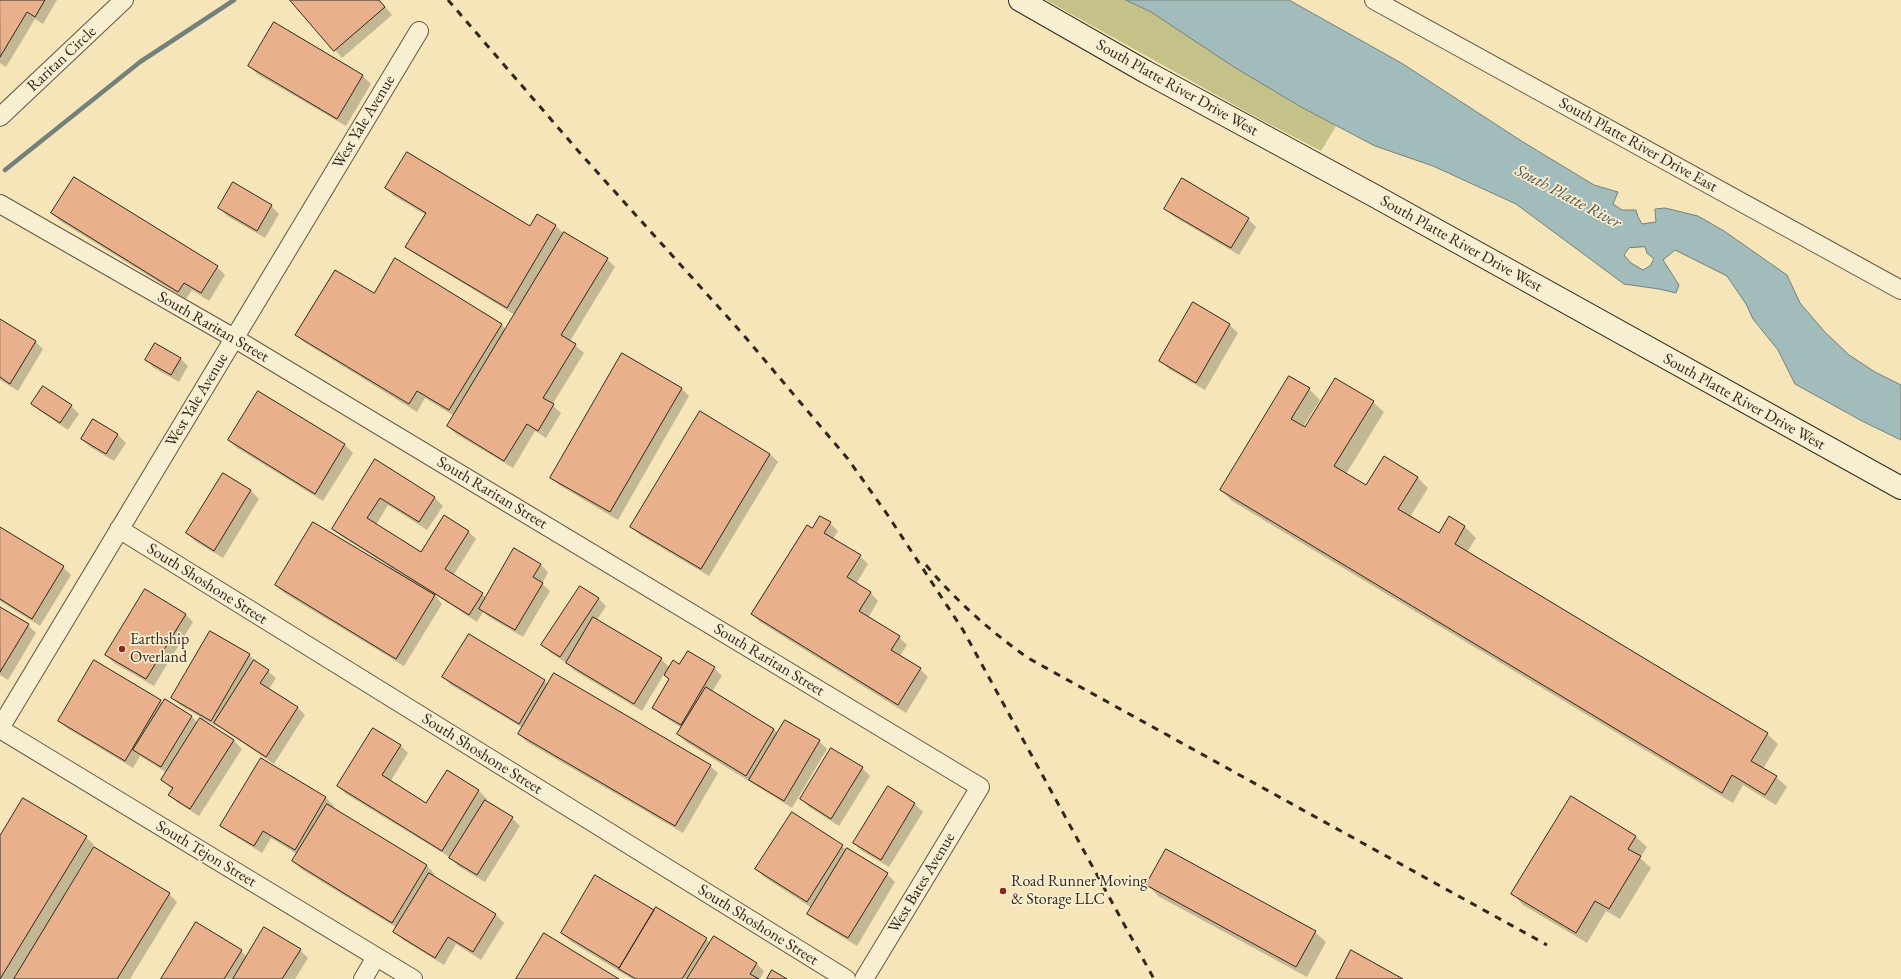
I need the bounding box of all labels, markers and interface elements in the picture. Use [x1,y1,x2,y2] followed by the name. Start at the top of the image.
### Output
[24,22,100,96] street label: Raritan Circle
[1093,35,1261,141] street label: South Platte River Drive West
[328,72,400,172] street label: West Yale Avenue
[1555,93,1721,197] street label: South Platte River Drive East
[1511,160,1625,234] water label: South Platte River
[1377,191,1545,297] street label: South Platte River Drive West
[154,287,272,367] street label: South Raritan Street
[1660,349,1828,455] street label: South Platte River Drive West
[161,350,233,450] street label: West Yale Avenue
[433,452,551,534] street label: South Raritan Street
[143,539,271,629] street label: South Shoshone Street
[710,619,828,701] street label: South Raritan Street
[130,630,189,668] place label: Earthship Overland
[117,644,127,654] marker: Earthship Overland
[418,709,546,799] street label: South Shoshone Street
[152,816,260,892] street label: South Tejon Street
[884,829,960,937] street label: West Bates Avenue
[1011,872,1147,910] place label: Road Runner Moving & Storage LLC
[694,880,822,970] street label: South Shoshone Street
[998,886,1008,896] marker: Road Runner Moving & Storage LLC

